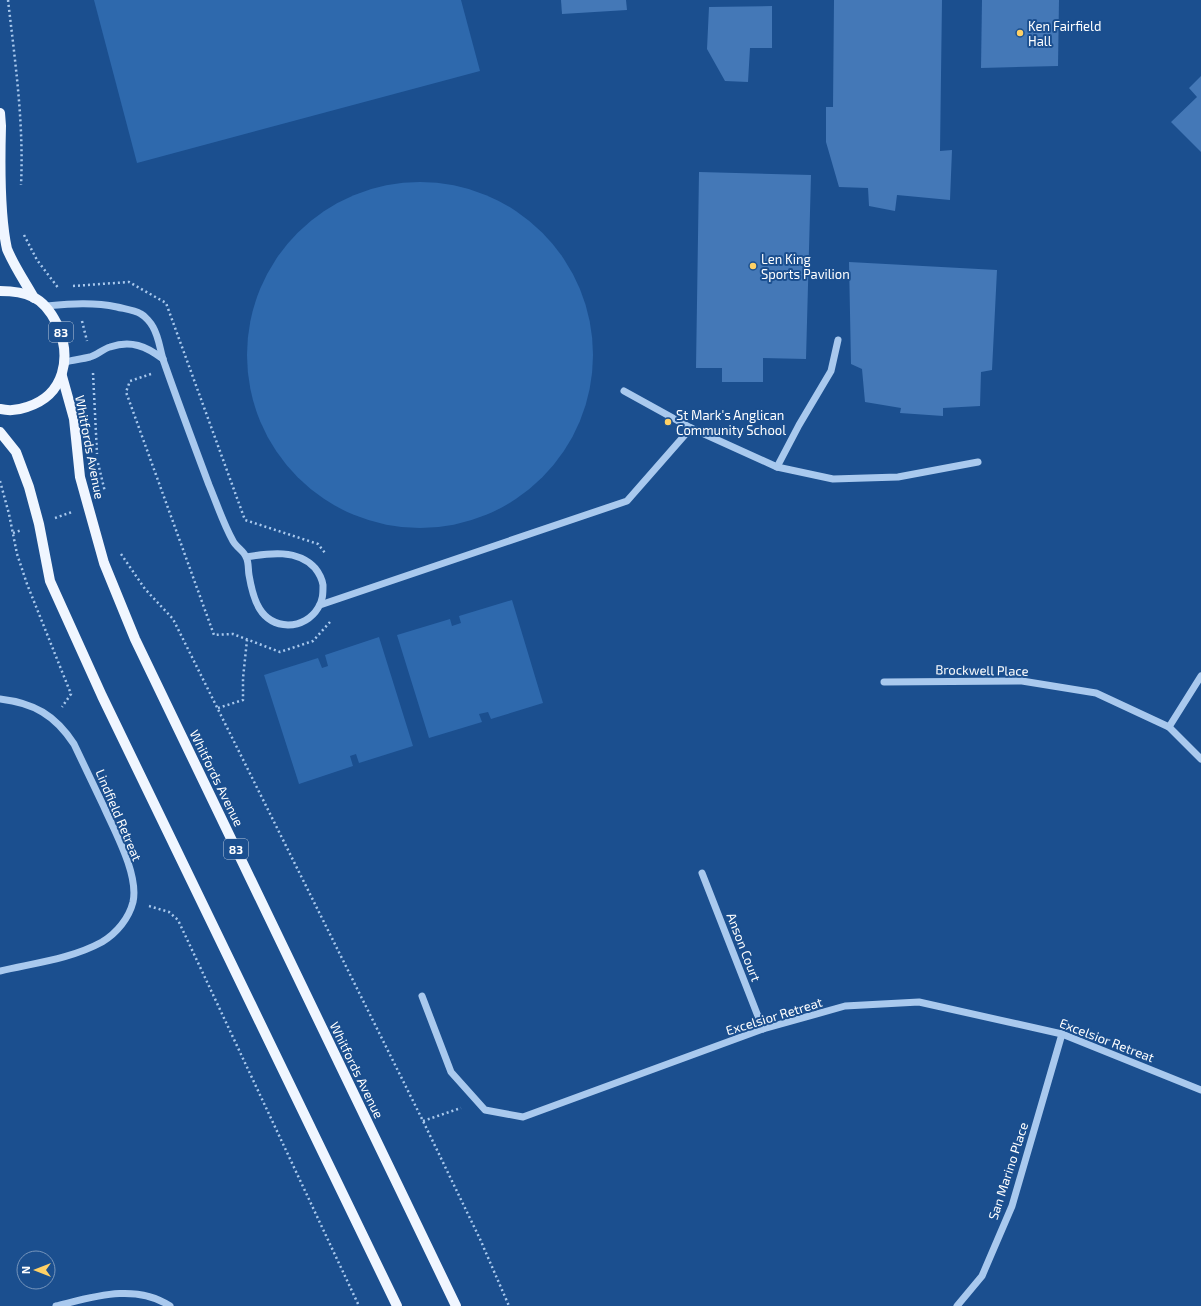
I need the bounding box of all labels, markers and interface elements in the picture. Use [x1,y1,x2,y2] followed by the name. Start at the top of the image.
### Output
[1028,18,1101,49] place label: Ken Fairfield Hall
[1015,28,1025,38] marker: Ken Fairfield Hall
[761,251,850,282] place label: Len King Sports Pavilion
[748,261,758,271] marker: Len King Sports Pavilion
[49,322,73,342] road number: 83
[72,394,108,500] street label: Whitfords Avenue
[676,407,786,438] place label: St Mark's Anglican Community School
[663,417,673,427] marker: St Mark's Anglican Community School
[935,661,1029,679] street label: Brockwell Place
[187,727,247,829] street label: Whitfords Avenue
[92,767,146,863] street label: Lindfield Retreat
[224,839,248,859] road number: 83
[724,910,764,984] street label: Anson Court
[724,994,824,1038] street label: Excelsior Retreat
[1057,1015,1157,1065] street label: Excelsior Retreat
[327,1019,387,1121] street label: Whitfords Avenue
[985,1120,1031,1222] street label: San Marino Place
[16,1250,56,1290] north arrow
[19,1266,32,1274] text: N

